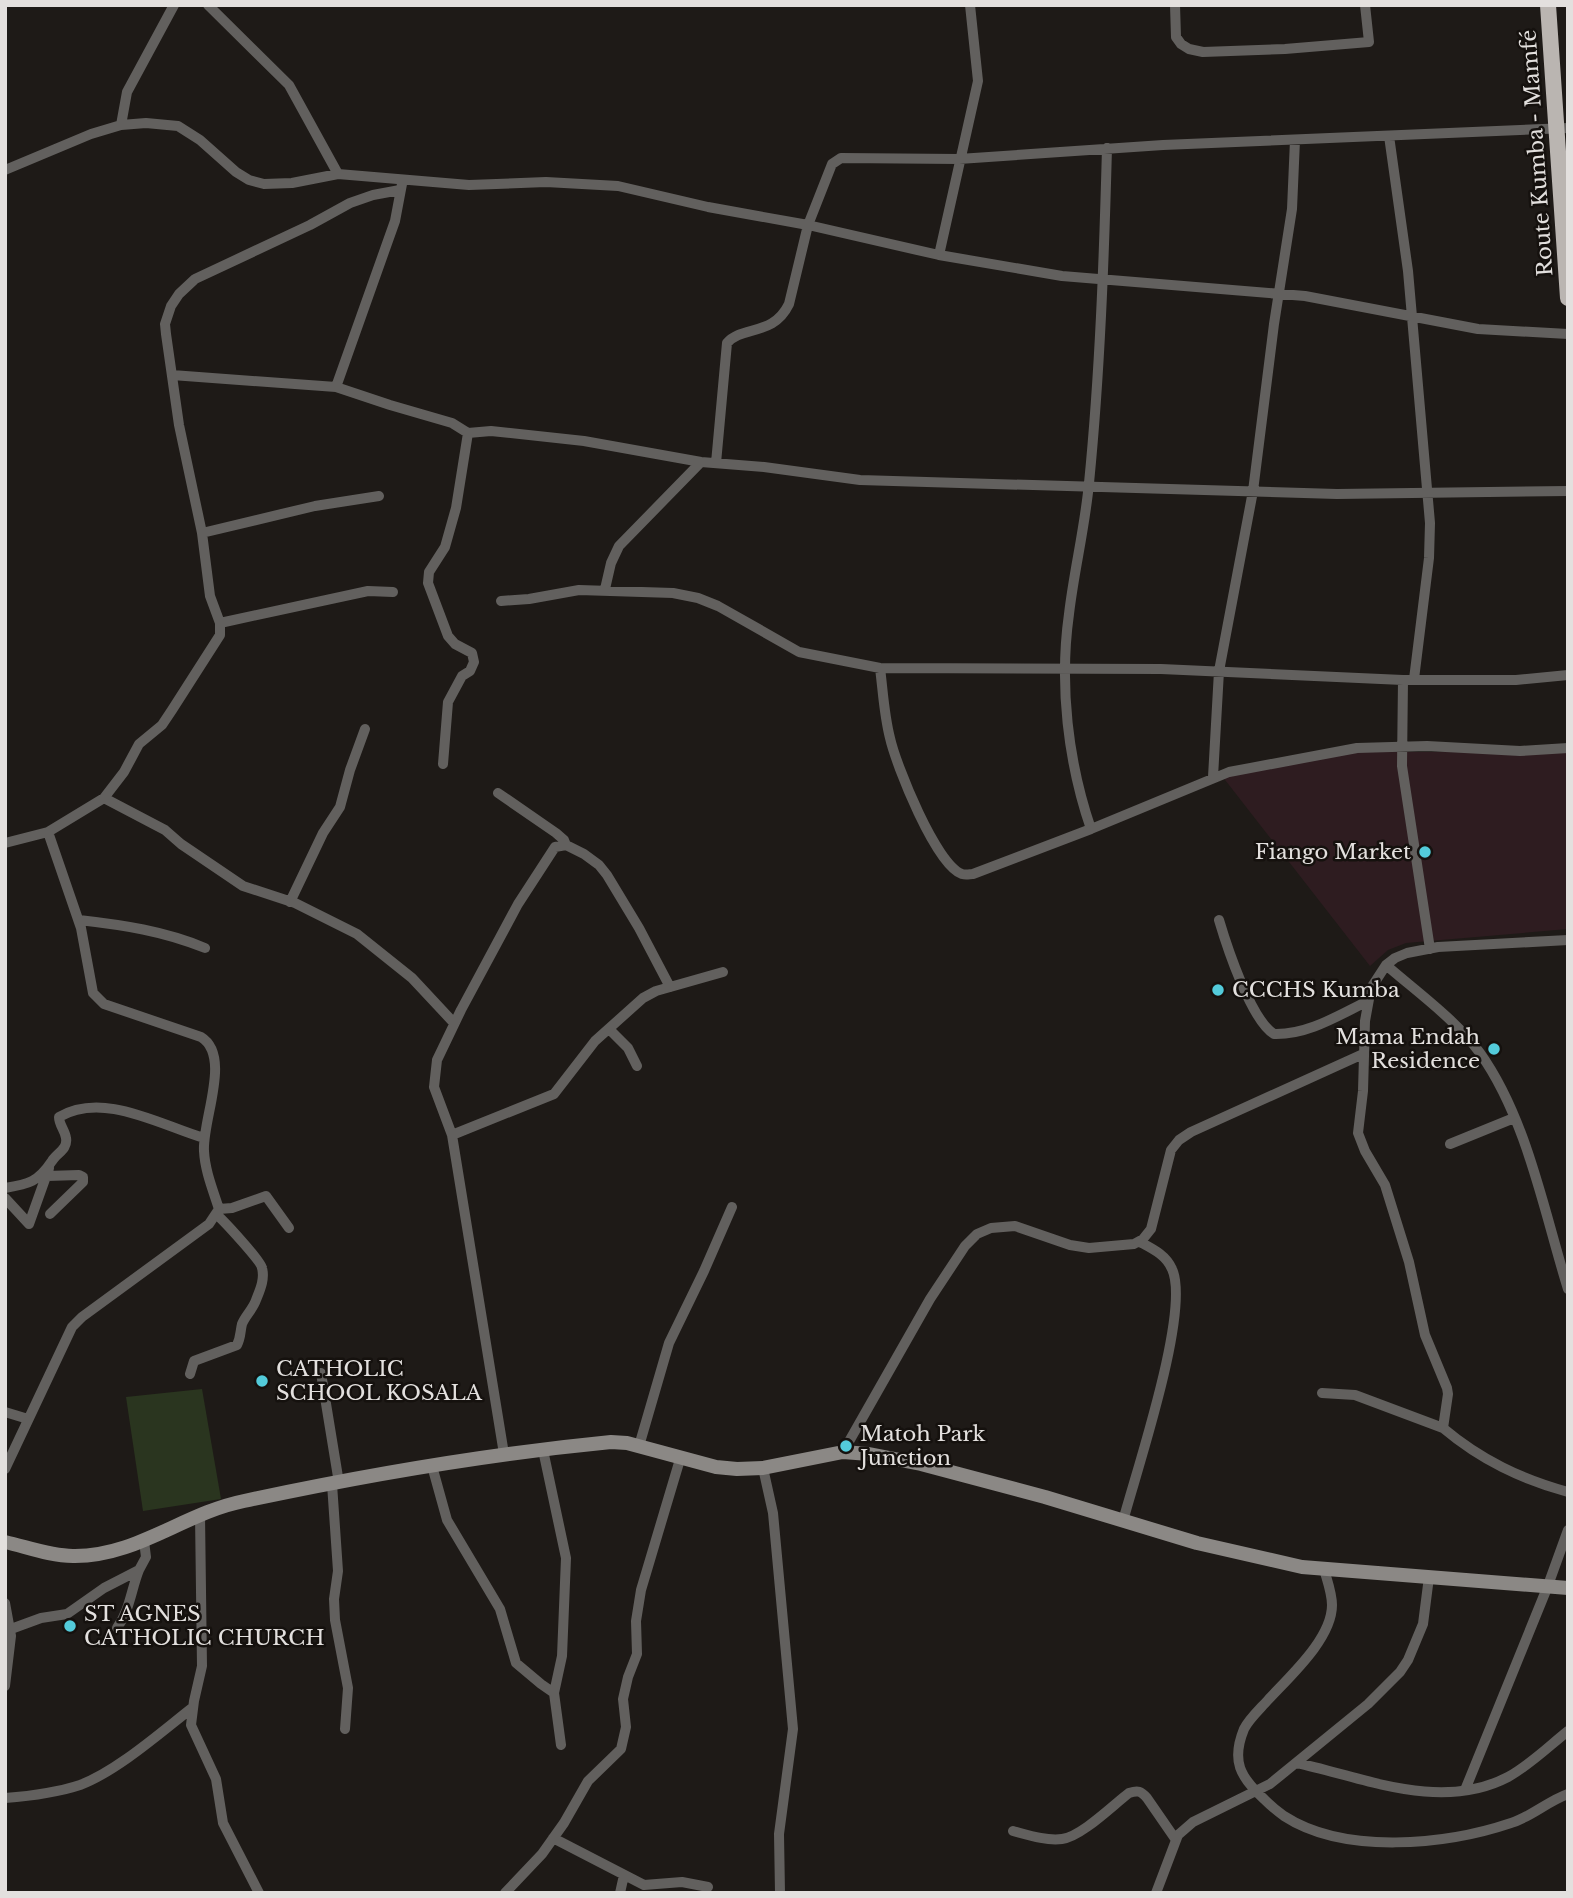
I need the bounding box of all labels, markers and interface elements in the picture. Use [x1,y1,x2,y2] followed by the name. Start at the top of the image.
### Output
[1515,29,1559,277] street label: Route Kumba - Mamfé
[1255,839,1411,865] place label: Fiango Market
[1417,844,1433,860] marker: Fiango Market
[1232,977,1400,1003] place label: CCCHS Kumba
[1210,982,1226,998] marker: CCCHS Kumba
[1336,1024,1480,1074] place label: Mama Endah Residence
[1486,1041,1502,1057] marker: Mama Endah Residence
[276,1356,483,1406] place label: CATHOLIC SCHOOL KOSALA
[254,1373,270,1389] marker: CATHOLIC SCHOOL KOSALA
[857,1421,985,1471] place label: Matoh Park Junction
[838,1438,854,1454] marker: Matoh Park Junction
[84,1601,325,1651] place label: ST AGNES CATHOLIC CHURCH
[62,1618,78,1634] marker: ST AGNES CATHOLIC CHURCH

